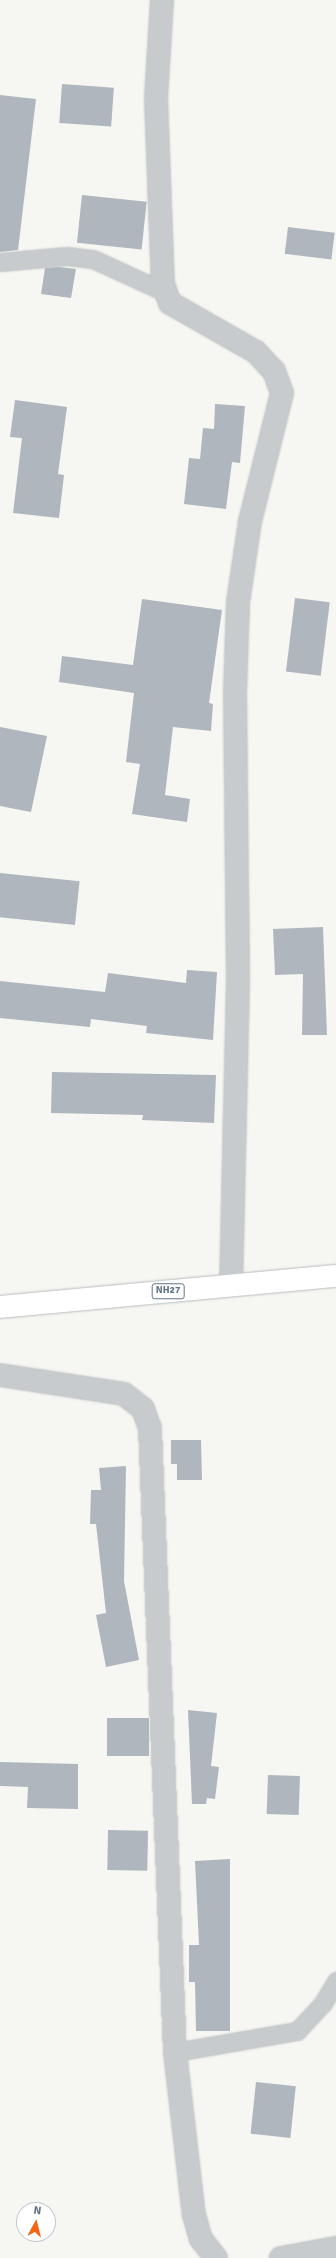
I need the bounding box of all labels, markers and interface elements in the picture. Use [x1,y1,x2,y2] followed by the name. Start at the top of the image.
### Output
[151,1283,185,1299] road number: NH27
[16,2202,56,2242] north arrow
[33,2204,42,2218] text: N

